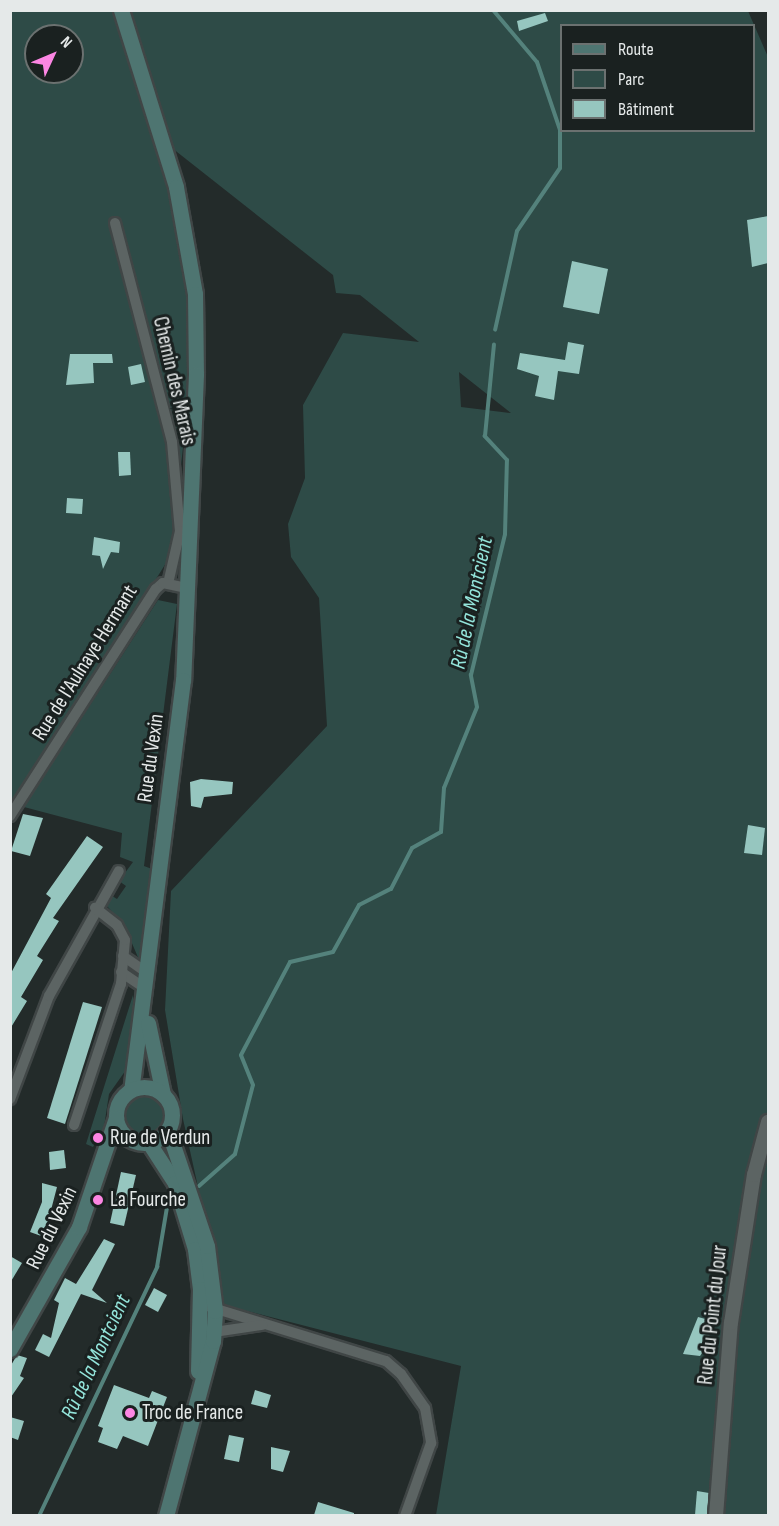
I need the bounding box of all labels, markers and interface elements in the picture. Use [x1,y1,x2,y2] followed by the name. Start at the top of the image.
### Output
[24,24,84,84] north arrow
[560,24,755,132] legend
[56,33,76,52] text: N
[618,39,654,60] text: Route
[618,69,644,90] text: Parc
[618,99,674,120] text: Bâtiment
[147,314,201,448] street label: Chemin des Marais
[445,535,499,671] water label: Rû de la Montcient
[27,581,143,745] street label: Rue de l'Aulnaye Hermant
[132,712,170,804] street label: Rue du Vexin
[110,1125,210,1151] place label: Rue de Verdun
[91,1131,105,1145] marker: Rue de Verdun
[21,1182,83,1274] street label: Rue du Vexin
[110,1187,186,1213] place label: La Fourche
[91,1193,105,1207] marker: La Fourche
[693,1244,733,1386] street label: Rue du Point du Jour
[56,1291,136,1423] water label: Rû de la Montcient
[142,1400,243,1426] place label: Troc de France
[123,1406,137,1420] marker: Troc de France

